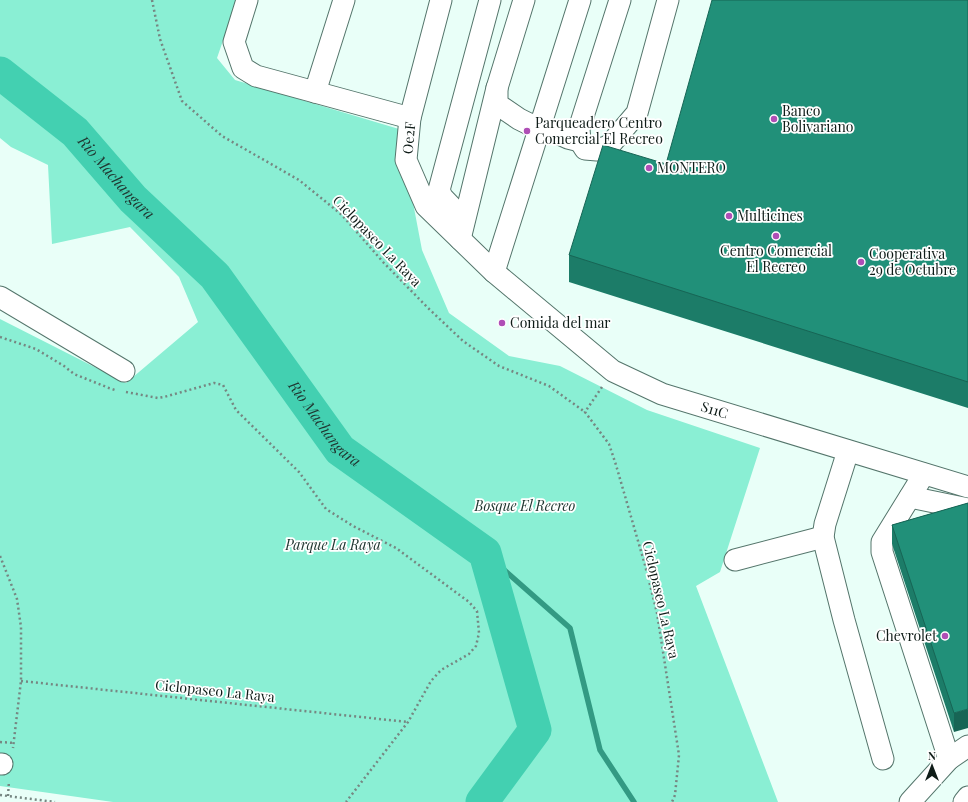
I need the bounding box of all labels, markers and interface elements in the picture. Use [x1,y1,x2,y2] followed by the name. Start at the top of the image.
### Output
[782,101,854,136] place label: Banco Bolivariano
[535,113,663,148] place label: Parqueadero Centro Comercial El Recreo
[769,114,779,124] marker: Banco Bolivariano
[398,121,419,155] street label: Oe2F
[522,126,532,136] marker: Parqueadero Centro Comercial El Recreo
[73,131,159,223] water label: Rio Machangara
[657,158,726,177] place label: MONTERO
[644,163,654,173] marker: MONTERO
[329,191,426,290] street label: Ciclopaseo La Raya
[737,206,803,225] place label: Multicines
[724,211,734,221] marker: Multicines
[771,231,781,241] marker: Centro Comercial El Recreo
[720,241,832,276] place label: Centro Comercial El Recreo
[869,244,956,279] place label: Cooperativa 29 de Octubre
[856,257,866,267] marker: Cooperativa 29 de Octubre
[510,313,611,332] place label: Comida del mar
[497,318,507,328] marker: Comida del mar
[284,376,365,471] water label: Rio Machangara
[699,396,731,423] street label: S11C
[474,496,576,515] park label: Bosque El Recreo
[284,535,381,554] park label: Parque La Raya
[639,539,684,661] street label: Ciclopaseo La Raya
[876,626,938,645] place label: Chevrolet
[940,631,950,641] marker: Chevrolet
[154,675,276,706] street label: Ciclopaseo La Raya
[912,746,952,786] north arrow
[928,748,936,763] text: N

